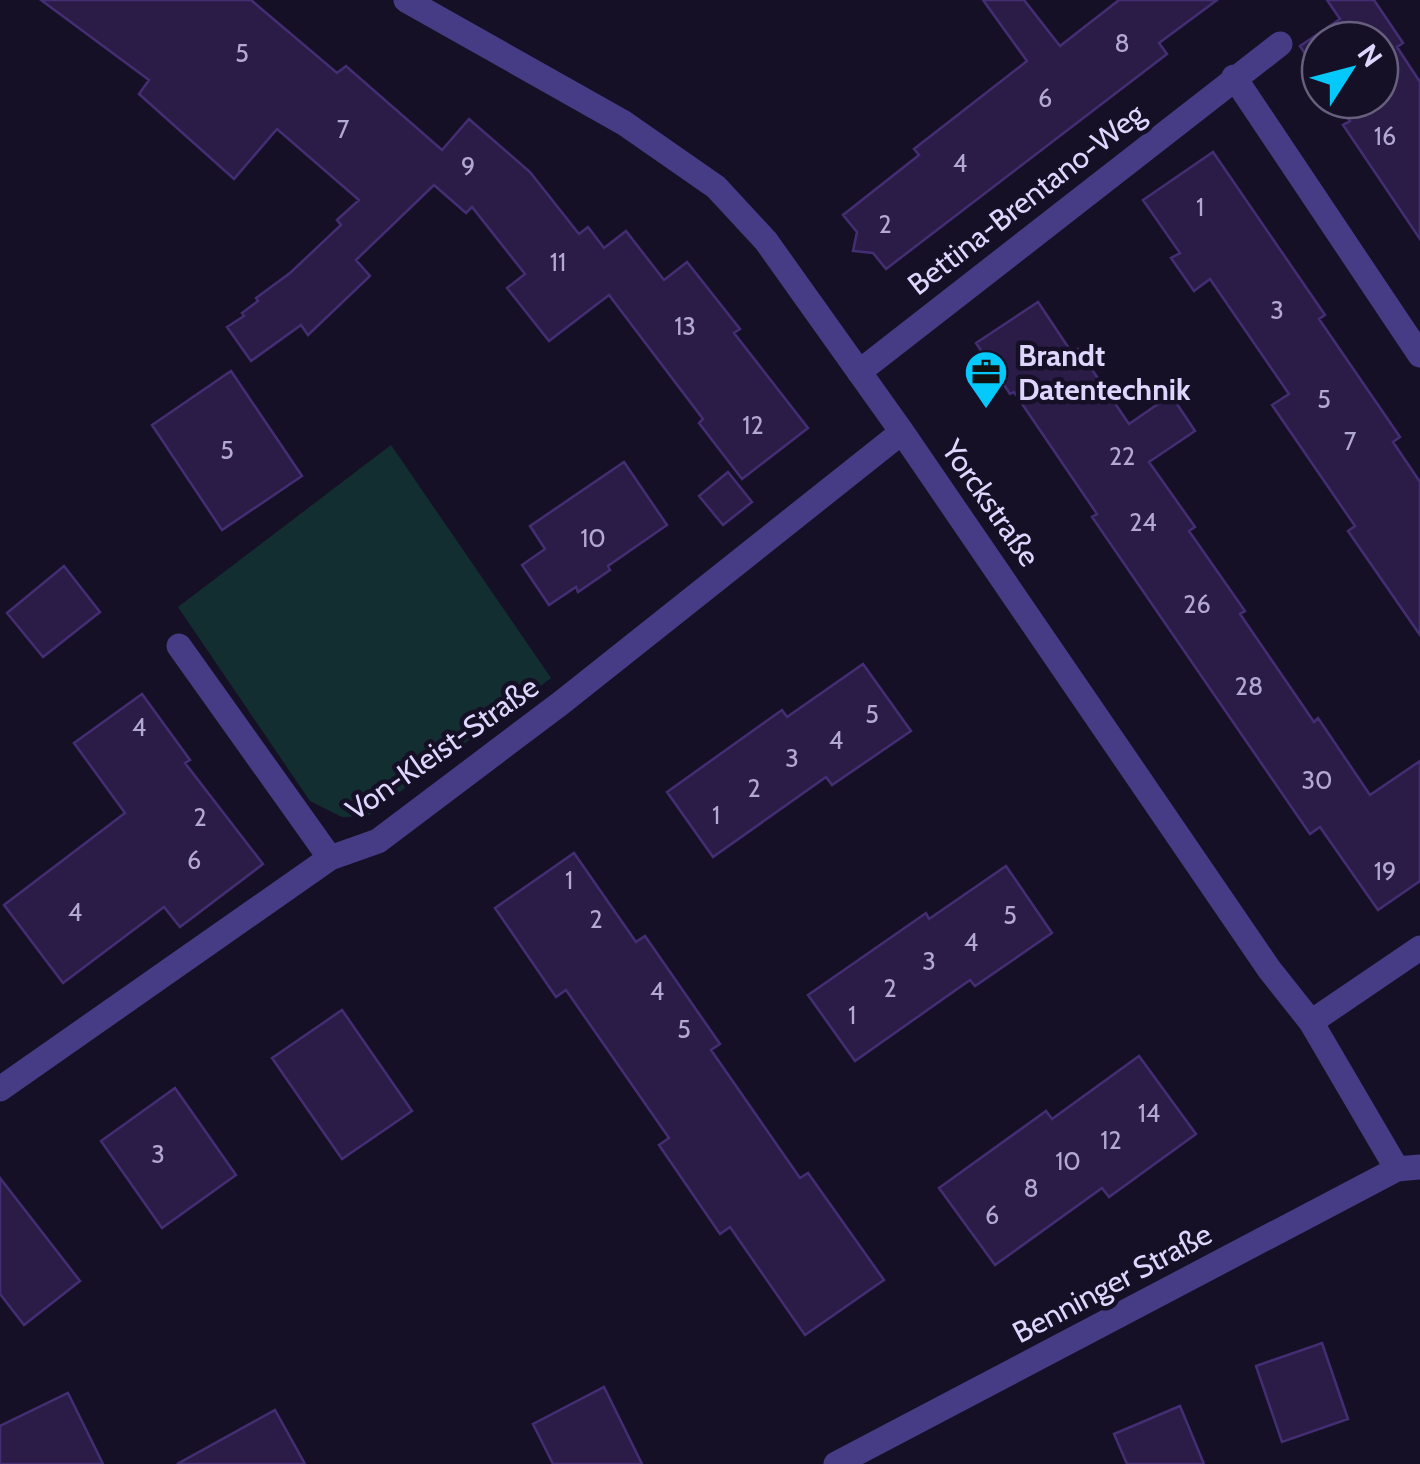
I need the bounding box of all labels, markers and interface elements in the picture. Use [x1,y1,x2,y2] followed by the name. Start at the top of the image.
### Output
[1300,20,1400,120] north arrow
[1114,28,1130,58] house number: 8
[1351,37,1390,73] text: N
[235,38,249,68] house number: 5
[1038,83,1052,113] house number: 6
[900,94,1153,303] street label: Bettina-Brentano-Weg
[337,114,350,144] house number: 7
[1374,121,1396,151] house number: 16
[953,148,967,178] house number: 4
[461,151,475,181] house number: 9
[1196,192,1204,222] house number: 1
[878,209,892,239] house number: 2
[550,247,566,277] house number: 11
[1270,295,1284,325] house number: 3
[674,311,696,341] house number: 13
[1018,337,1191,408] place label: Brandt Datentechnik
[963,349,1009,410] office icon: Brandt Datentechnik
[1317,384,1331,414] house number: 5
[742,410,764,440] house number: 12
[1344,426,1357,456] house number: 7
[933,432,1048,573] street label: Yorckstraße
[220,435,234,465] house number: 5
[1109,441,1135,471] house number: 22
[1129,507,1157,537] house number: 24
[580,523,606,553] house number: 10
[1183,589,1211,619] house number: 26
[339,668,545,828] street label: Von-Kleist-Straße
[1235,671,1263,701] house number: 28
[865,699,879,729] house number: 5
[132,712,146,742] house number: 4
[829,725,843,755] house number: 4
[785,743,799,773] house number: 3
[1302,765,1332,795] house number: 30
[747,773,761,803] house number: 2
[712,800,720,830] house number: 1
[193,802,207,832] house number: 2
[187,845,201,875] house number: 6
[1374,856,1396,886] house number: 19
[565,865,573,895] house number: 1
[68,897,82,927] house number: 4
[1003,900,1017,930] house number: 5
[589,904,603,934] house number: 2
[964,927,978,957] house number: 4
[922,946,936,976] house number: 3
[883,973,897,1003] house number: 2
[650,976,664,1006] house number: 4
[848,1000,856,1030] house number: 1
[677,1014,691,1044] house number: 5
[1138,1098,1160,1128] house number: 14
[1100,1125,1122,1155] house number: 12
[151,1139,165,1169] house number: 3
[1055,1146,1081,1176] house number: 10
[1023,1173,1039,1203] house number: 8
[985,1200,999,1230] house number: 6
[1006,1215,1218,1351] street label: Benninger Straße

